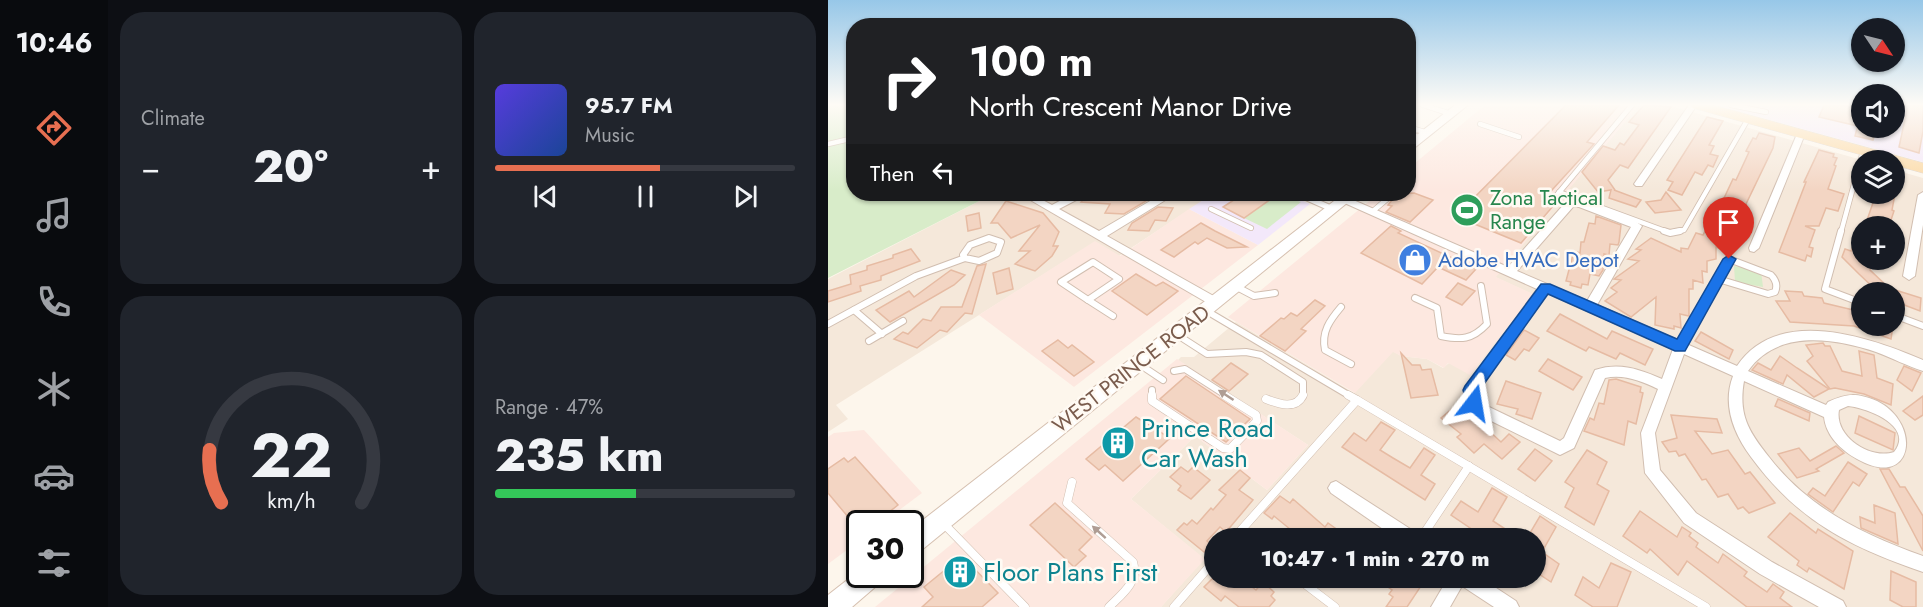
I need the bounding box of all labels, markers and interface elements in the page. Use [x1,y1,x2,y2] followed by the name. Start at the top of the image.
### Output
[1851,18,1905,72] north arrow
[1851,18,1905,336] map controls
[15,23,93,62] text: 10:46
[969,31,1093,92] text: 100 m
[870,42,948,120] icon: right
[1851,84,1905,138] button: sound
[969,87,1292,126] text: North Crescent Manor Drive
[585,89,673,121] text: 95.7 FM
[141,104,205,133] text: Climate
[33,107,75,149] icon: directions
[585,121,635,150] text: Music
[253,134,328,199] text: 20°
[141,144,160,191] text: −
[421,144,441,191] text: +
[1851,150,1905,204] button: layers
[927,156,960,189] icon: left
[870,157,915,189] text: Then
[529,180,562,213] icon: previous
[629,180,662,213] icon: pause
[729,180,762,213] icon: next
[1490,183,1603,237] place label: Zona Tactical Range
[1449,192,1485,228] sports icon: Zona Tactical Range
[33,194,75,236] icon: music
[1703,197,1754,259] pin
[1712,206,1745,239] icon: arrive
[1851,216,1905,270] button: +
[1397,242,1433,278] shop icon: Adobe HVAC Depot
[1438,245,1619,275] place label: Adobe HVAC Depot
[33,281,75,323] icon: phone
[1851,282,1905,336] button: −
[1046,298,1216,440] street label: WEST PRINCE ROAD
[33,368,75,410] icon: climate
[1442,371,1506,435] position arrow
[1218,390,1234,401] one-way arrow
[495,393,603,422] text: Range · 47%
[1141,409,1274,477] place label: Prince Road Car Wash
[250,410,332,500] text: 22
[495,423,663,488] text: 235 km
[1100,425,1136,461] building icon: Prince Road Car Wash
[33,455,75,497] icon: car
[267,485,315,516] text: km/h
[846,510,924,588] speed limit sign: 30
[1092,525,1107,539] one-way arrow
[33,542,75,584] icon: filters
[1261,542,1489,574] text: 10:47 · 1 min · 270 m
[983,553,1158,591] place label: Floor Plans First
[942,554,978,590] building icon: Floor Plans First

